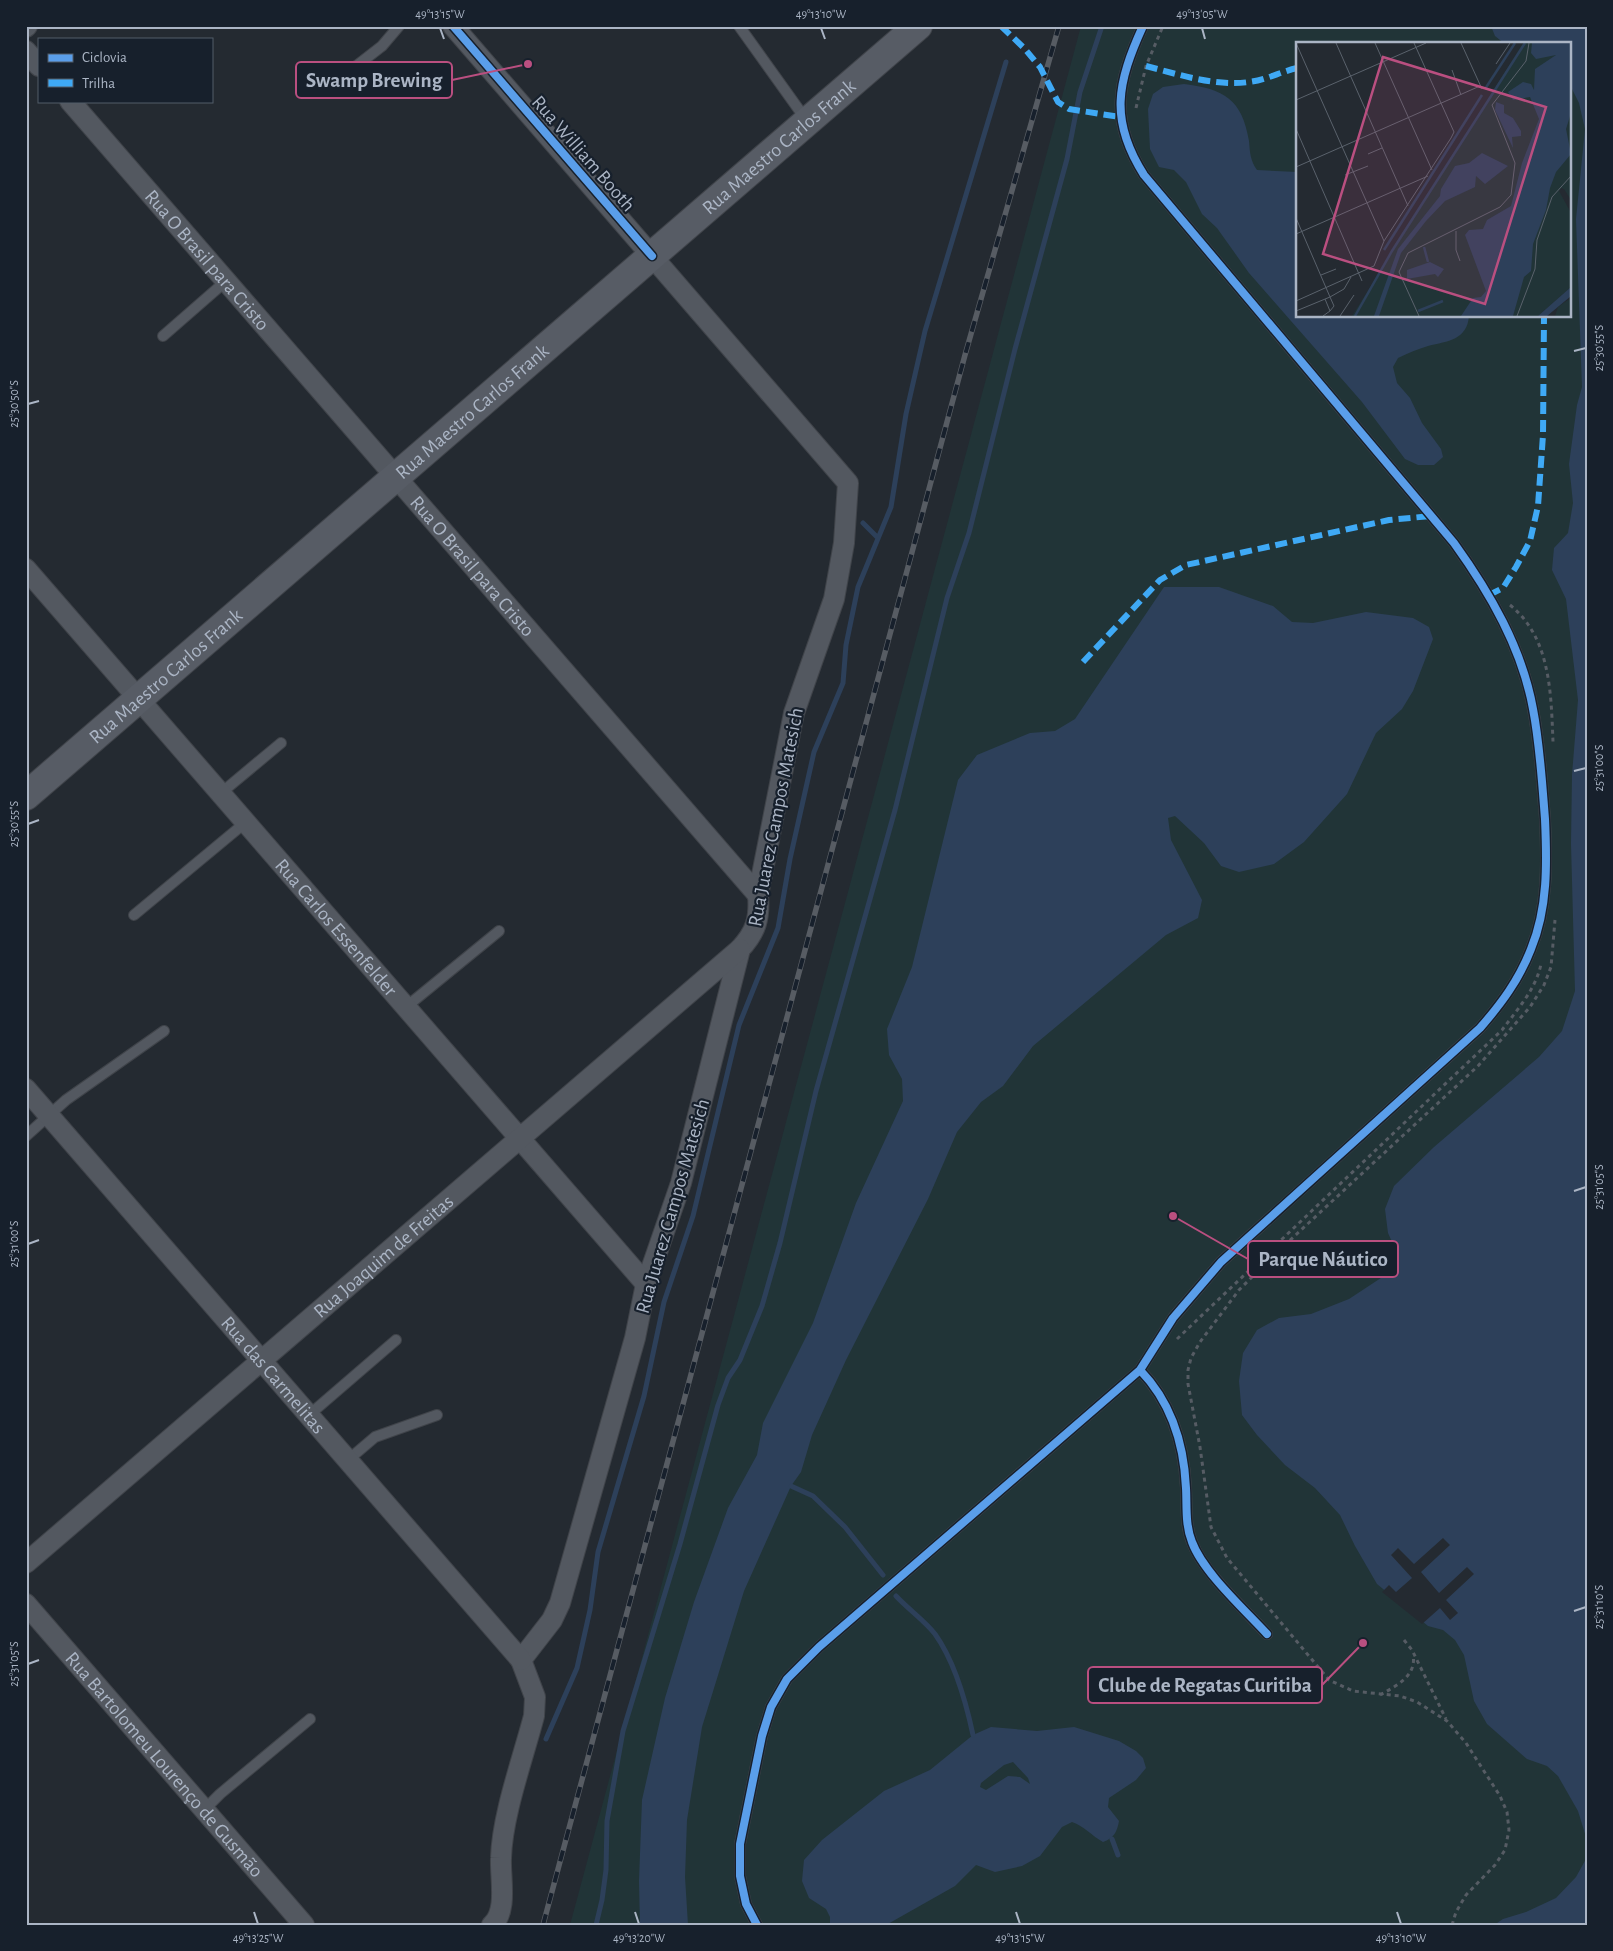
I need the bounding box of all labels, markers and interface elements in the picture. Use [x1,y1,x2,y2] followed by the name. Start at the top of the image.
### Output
[415,8,465,20] text: 49°13'15"W
[796,8,847,20] text: 49°13'10"W
[1176,8,1228,20] text: 49°13'05"W
[38,38,212,102] legend
[1296,42,1570,318] inset map
[82,50,127,65] text: Ciclovia
[296,62,452,98] callout: Swamp Brewing
[306,70,443,91] text: Swamp Brewing
[82,76,115,91] text: Trilha
[699,76,859,219] street label: Rua Maestro Carlos Frank
[528,92,639,215] street label: Rua William Booth
[141,186,273,334] street label: Rua O Brasil para Cristo
[1593,325,1605,371] text: 25°30'55"S
[392,341,553,483] street label: Rua Maestro Carlos Frank
[8,380,20,428] text: 25°30'50"S
[406,492,538,641] street label: Rua O Brasil para Cristo
[86,605,246,748] street label: Rua Maestro Carlos Frank
[745,706,807,928] street label: Rua Juarez Campos Matesich
[1593,744,1605,791] text: 25°31'00"S
[8,801,20,847] text: 25°30'55"S
[271,855,401,1001] street label: Rua Carlos Essenfelder
[633,1097,713,1316] street label: Rua Juarez Campos Matesich
[1593,1164,1605,1210] text: 25°31'05"S
[310,1191,458,1322] street label: Rua Joaquim de Freitas
[8,1220,20,1267] text: 25°31'00"S
[1248,1241,1398,1277] callout: Parque Náutico
[1258,1249,1388,1270] text: Parque Náutico
[217,1313,329,1438] street label: Rua das Carmelitas
[1593,1584,1605,1629] text: 25°31'10"S
[8,1641,20,1687] text: 25°31'05"S
[61,1648,267,1881] street label: Rua Bartolomeu Lourenço de Gusmão
[1088,1667,1322,1703] callout: Clube de Regatas Curitiba
[1098,1675,1312,1696] text: Clube de Regatas Curitiba
[233,1932,284,1944] text: 49°13'25"W
[613,1932,665,1944] text: 49°13'20"W
[995,1932,1045,1944] text: 49°13'15"W
[1376,1932,1427,1944] text: 49°13'10"W

